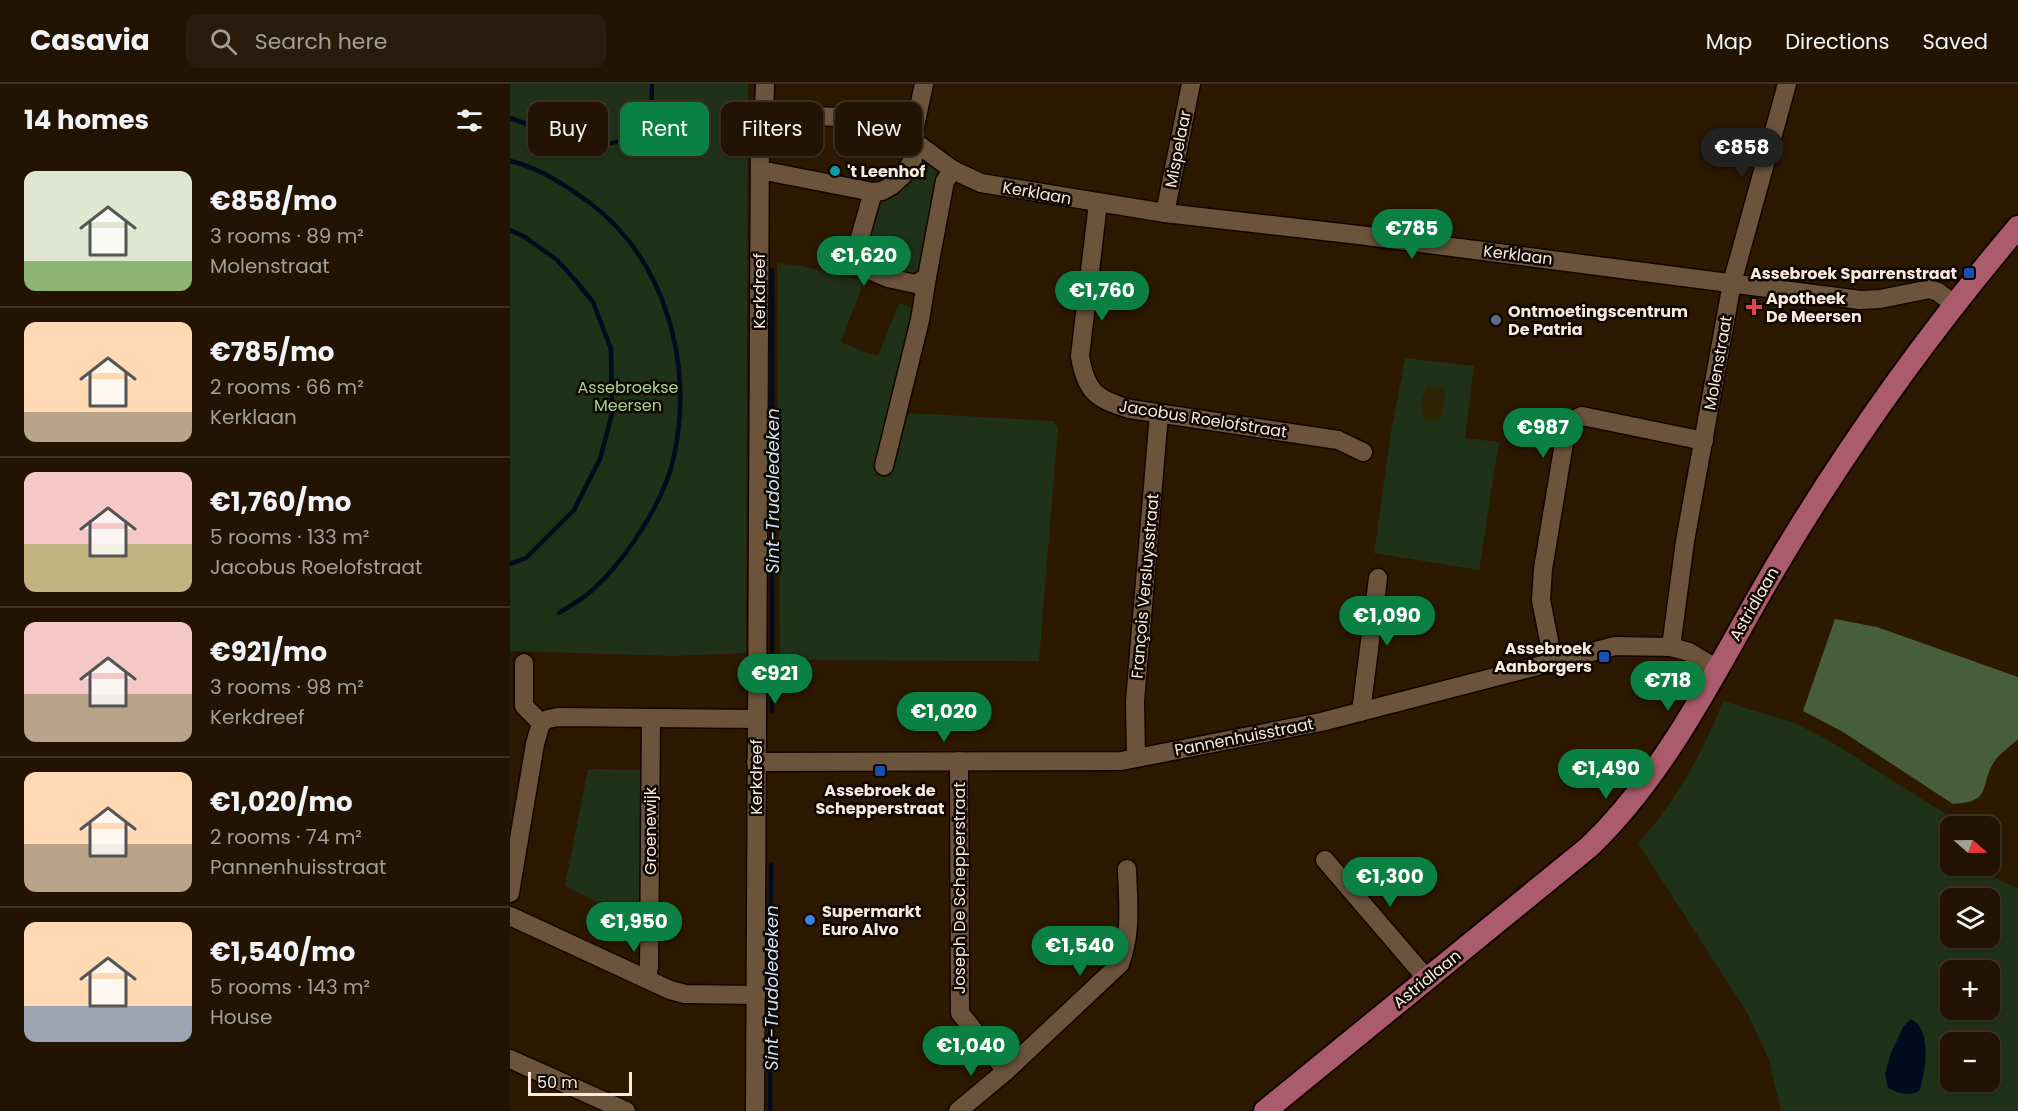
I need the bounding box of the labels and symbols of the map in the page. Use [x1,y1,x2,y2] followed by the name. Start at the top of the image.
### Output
[1159,108,1197,190] street label: Mispelaar
[1706,128,1778,179] pin: €858
[847,160,926,183] place label: 't Leenhof
[828,164,842,178] marker: 't Leenhof
[1001,176,1073,210] street label: Kerklaan
[1376,209,1448,260] pin: €785
[815,236,913,287] pin: €1,620
[1482,239,1554,271] street label: Kerklaan
[748,253,771,329] street label: Kerkdreef
[1750,262,1957,285] place label: Assebroek Sparrenstraat
[1962,266,1976,280] marker: Assebroek Sparrenstraat
[1053,271,1151,322] pin: €1,760
[1766,287,1862,328] place label: Apotheek De Meersen
[1508,300,1688,341] place label: Ontmoetingscentrum De Patria
[1747,300,1761,314] marker: Apotheek De Meersen
[1489,313,1503,327] marker: Ontmoetingscentrum De Patria
[1698,314,1738,412] street label: Molenstraat
[578,376,679,417] park label: Assebroekse Meersen
[1117,394,1289,444] street label: Jacobus Roelofstraat
[760,408,785,574] water label: Sint-Trudoledeken
[1507,408,1579,459] pin: €987
[1125,492,1165,680] street label: François Versluysstraat
[1724,563,1784,645] street label: Astridlaan
[1338,596,1436,647] pin: €1,090
[1494,637,1592,678] place label: Assebroek Aanborgers
[1597,650,1611,664] marker: Assebroek Aanborgers
[739,654,811,705] pin: €921
[1632,661,1704,712] pin: €718
[895,692,993,743] pin: €1,020
[1173,712,1316,762] street label: Pannenhuisstraat
[745,739,768,815] street label: Kerkdreef
[1557,749,1655,800] pin: €1,490
[873,764,887,778] marker: Assebroek de Schepperstraat
[815,779,945,820] place label: Assebroek de Schepperstraat
[948,782,971,994] street label: Joseph De Schepperstraat
[639,786,662,875] street label: Groenewijk
[1940,816,2000,876] north arrow
[1341,857,1439,908] pin: €1,300
[822,900,921,941] place label: Supermarkt Euro Alvo
[585,902,683,953] pin: €1,950
[759,905,784,1071] water label: Sint-Trudoledeken
[803,913,817,927] marker: Supermarkt Euro Alvo
[1031,926,1129,977] pin: €1,540
[1388,944,1466,1014] street label: Astridlaan
[922,1026,1020,1077] pin: €1,040
[528,1069,632,1096] scale bar

